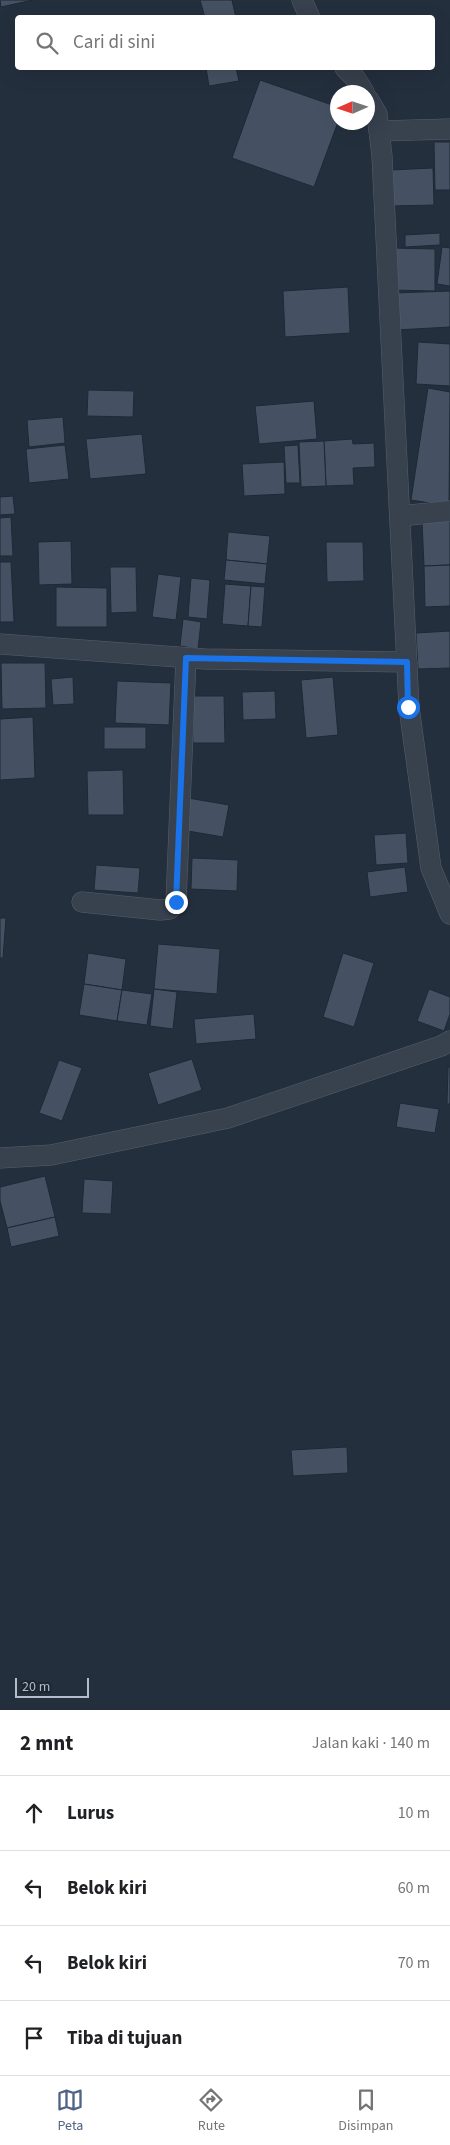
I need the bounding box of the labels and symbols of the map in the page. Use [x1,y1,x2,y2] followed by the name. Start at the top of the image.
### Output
[330,85,375,130] north arrow
[397,696,420,719] route start
[165,891,188,914] route end
[15,1675,89,1698] scale bar

